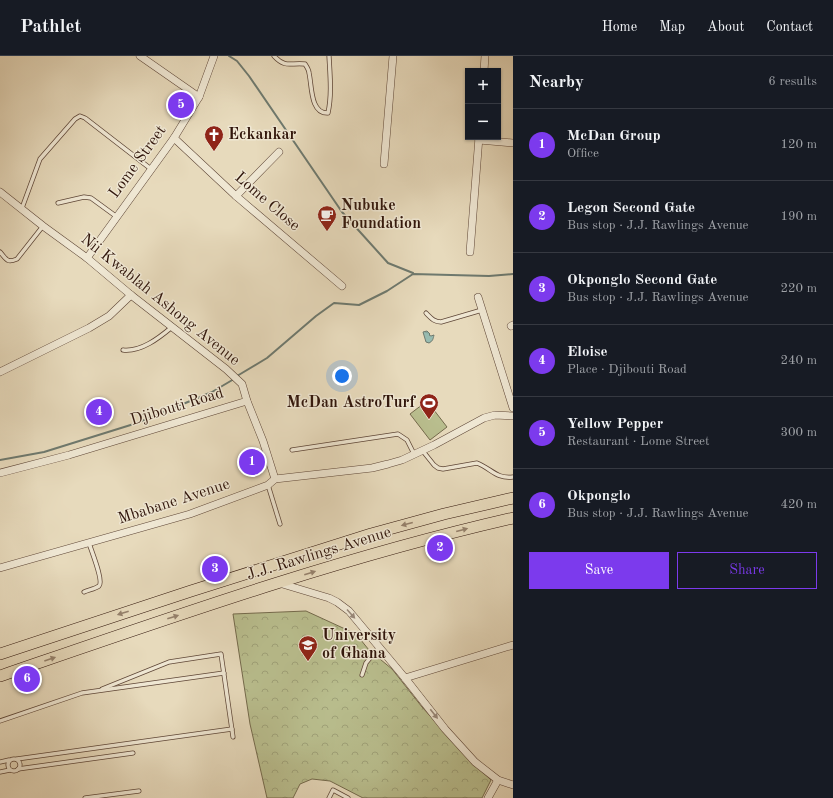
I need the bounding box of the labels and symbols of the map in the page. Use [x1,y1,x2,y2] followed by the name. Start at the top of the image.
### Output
[168,90,194,120] pin: 5
[106,122,170,201] street label: Lome Street
[203,124,225,152] church icon: Eckankar
[228,127,297,143] place label: Eckankar
[231,170,303,234] street label: Lome Close
[341,198,421,232] place label: Nubuke Foundation
[316,204,338,232] cafe icon: Nubuke Foundation
[78,231,242,369] street label: Nii Kwablah Ashong Avenue
[332,366,352,386] your location
[128,385,226,429] street label: Djibouti Road
[418,392,440,420] sports icon: McDan AstroTurf
[287,395,416,411] place label: McDan AstroTurf
[86,397,112,427] pin: 4
[239,447,265,477] pin: 1
[116,476,232,528] street label: Mbabane Avenue
[401,521,413,527] one-way arrow
[245,524,393,584] street label: J.J. Rawlings Avenue
[457,527,469,533] one-way arrow
[427,533,453,563] pin: 2
[202,554,228,584] pin: 3
[305,570,317,576] one-way arrow
[347,609,356,619] one-way arrow
[117,611,129,617] one-way arrow
[168,614,180,620] one-way arrow
[322,628,396,662] place label: University of Ghana
[297,634,319,662] school or university icon: University of Ghana
[45,655,57,661] one-way arrow
[14,664,40,694] pin: 6
[429,709,438,720] one-way arrow

